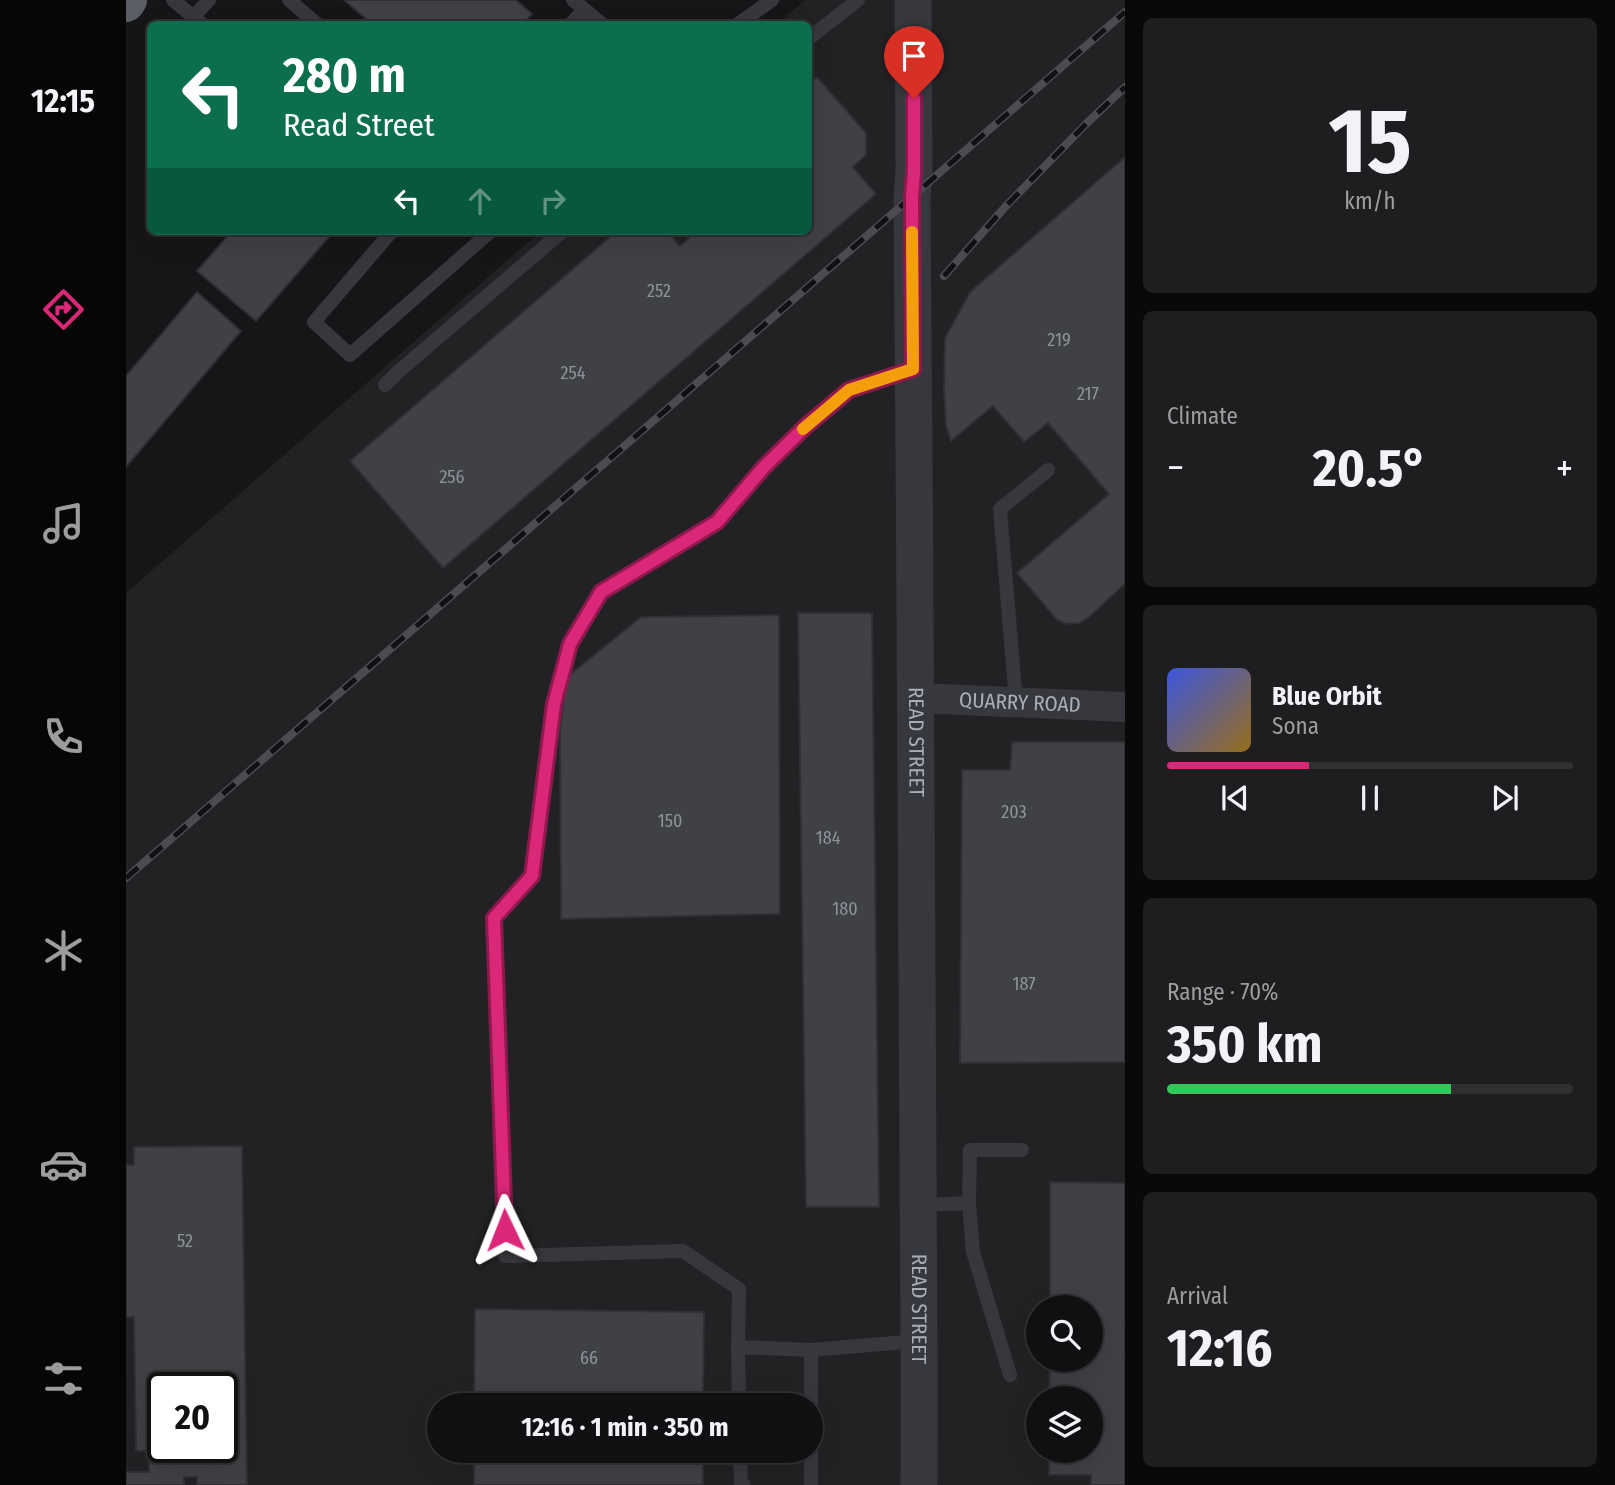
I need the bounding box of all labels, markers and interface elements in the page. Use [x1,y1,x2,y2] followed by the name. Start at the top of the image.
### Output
[884,26,944,98] pin
[895,37,933,75] icon: arrive
[283,46,406,105] text: 280 m
[168,49,259,140] icon: left
[31,82,95,120] text: 12:15
[1328,87,1412,196] text: 15
[283,106,435,144] text: Read Street
[388,182,426,220] icon: left
[461,182,499,220] icon: ahead
[534,182,572,220] icon: right
[1344,187,1396,215] text: km/h
[647,280,671,302] house number: 252
[39,285,88,334] icon: directions
[1047,329,1071,351] house number: 219
[561,362,586,384] house number: 254
[1077,383,1099,405] house number: 217
[1167,402,1238,430] text: Climate
[1313,437,1427,500] text: 20.5°
[1167,445,1184,491] text: −
[1556,445,1573,491] text: +
[439,466,465,488] house number: 256
[39,499,88,548] icon: music
[1272,681,1382,712] text: Blue Orbit
[903,687,930,797] street label: READ STREET
[959,687,1081,718] street label: QUARRY ROAD
[39,712,88,761] icon: phone
[1272,712,1319,740] text: Sona
[1216,779,1254,817] icon: previous
[1351,779,1389,817] icon: pause
[1486,779,1524,817] icon: next
[1001,801,1027,823] house number: 203
[658,810,682,832] house number: 150
[816,827,841,849] house number: 184
[832,898,858,920] house number: 180
[39,926,88,975] icon: climate
[1012,973,1036,995] house number: 187
[1167,978,1278,1006] text: Range · 70%
[1167,1013,1322,1076] text: 350 km
[39,1140,88,1189] icon: car
[468,1193,542,1267] position arrow
[177,1230,193,1252] house number: 52
[906,1254,932,1364] street label: READ STREET
[1167,1282,1228,1310] text: Arrival
[1026,1295,1103,1463] map controls
[1026,1295,1103,1372] button: search
[1167,1317,1272,1380] text: 12:16
[580,1347,598,1369] house number: 66
[39,1354,88,1403] icon: filters
[147,1372,238,1463] speed limit sign: 20
[1026,1386,1103,1463] button: layers
[521,1412,729,1443] text: 12:16 · 1 min · 350 m

